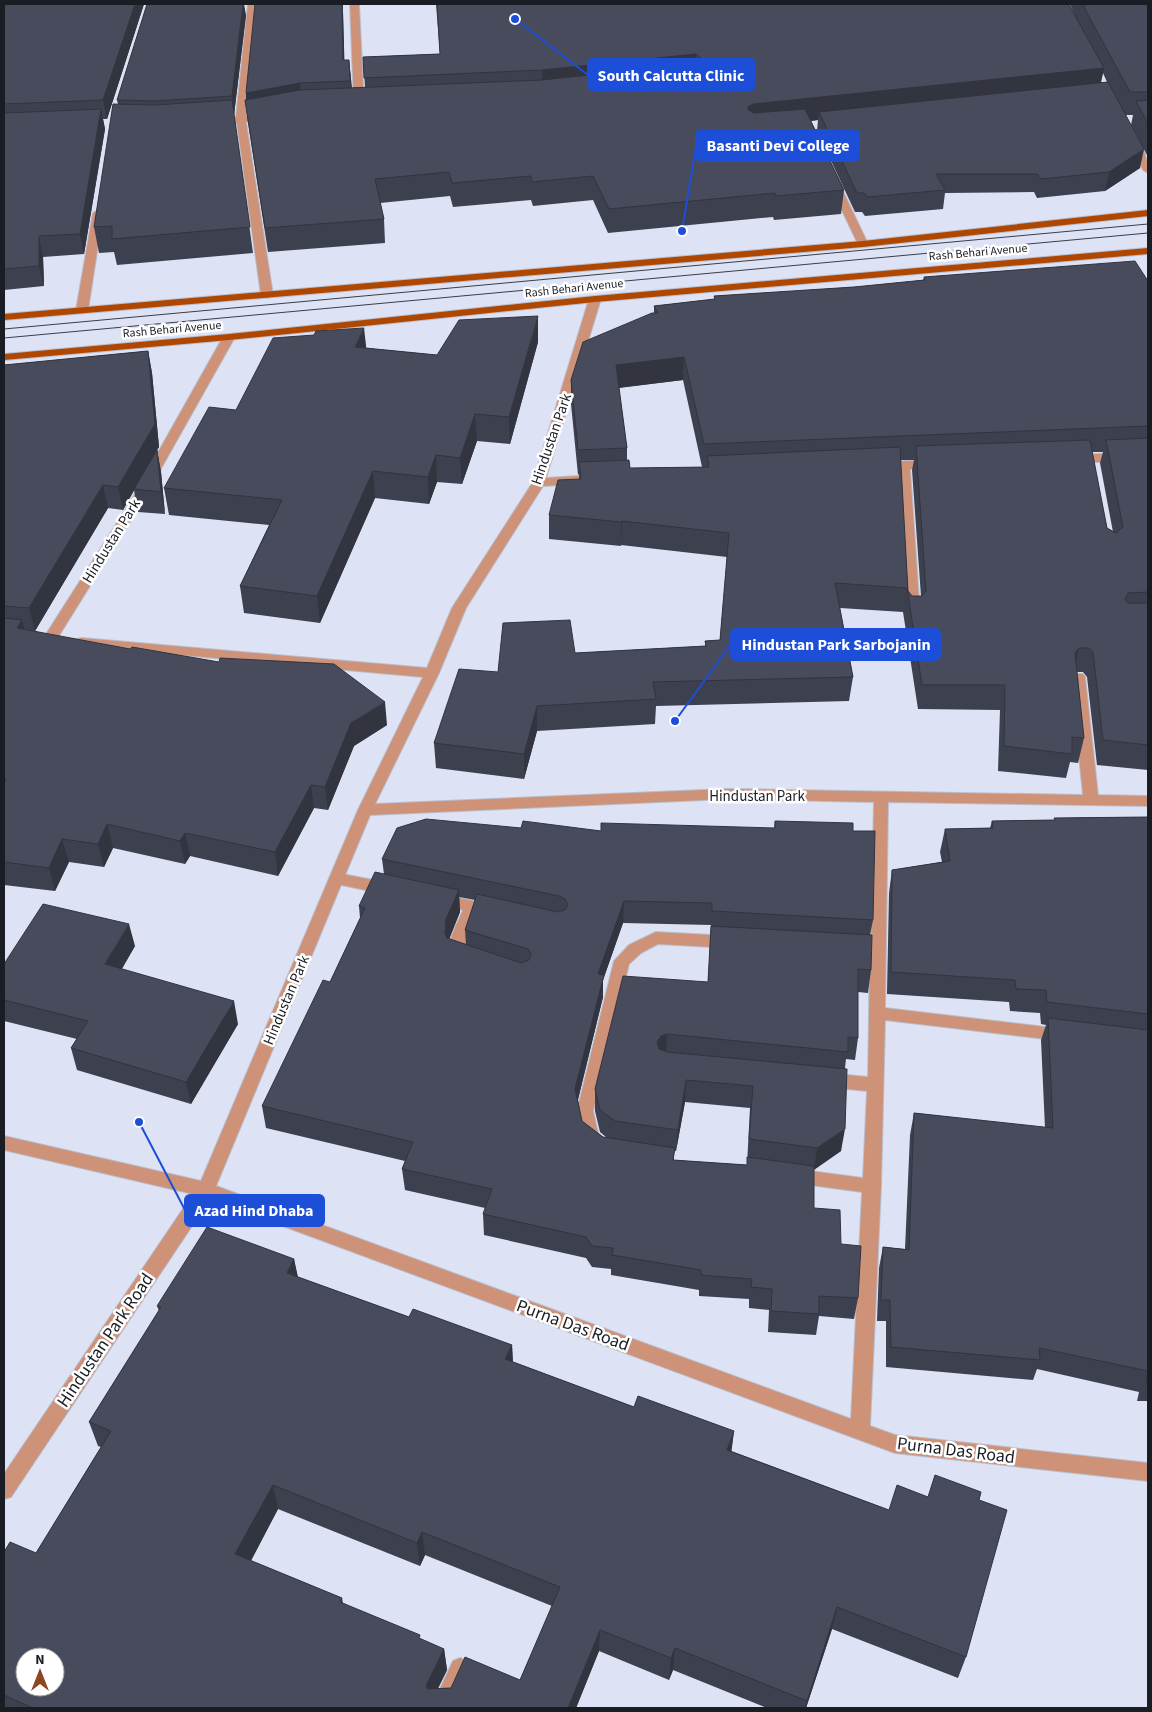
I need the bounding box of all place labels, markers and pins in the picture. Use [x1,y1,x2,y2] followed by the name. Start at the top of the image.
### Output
[588,59,755,90] callout: South Calcutta Clinic
[696,130,859,161] callout: Basanti Devi College
[731,629,940,660] callout: Hindustan Park Sarbojanin
[185,1195,324,1226] callout: Azad Hind Dhaba

